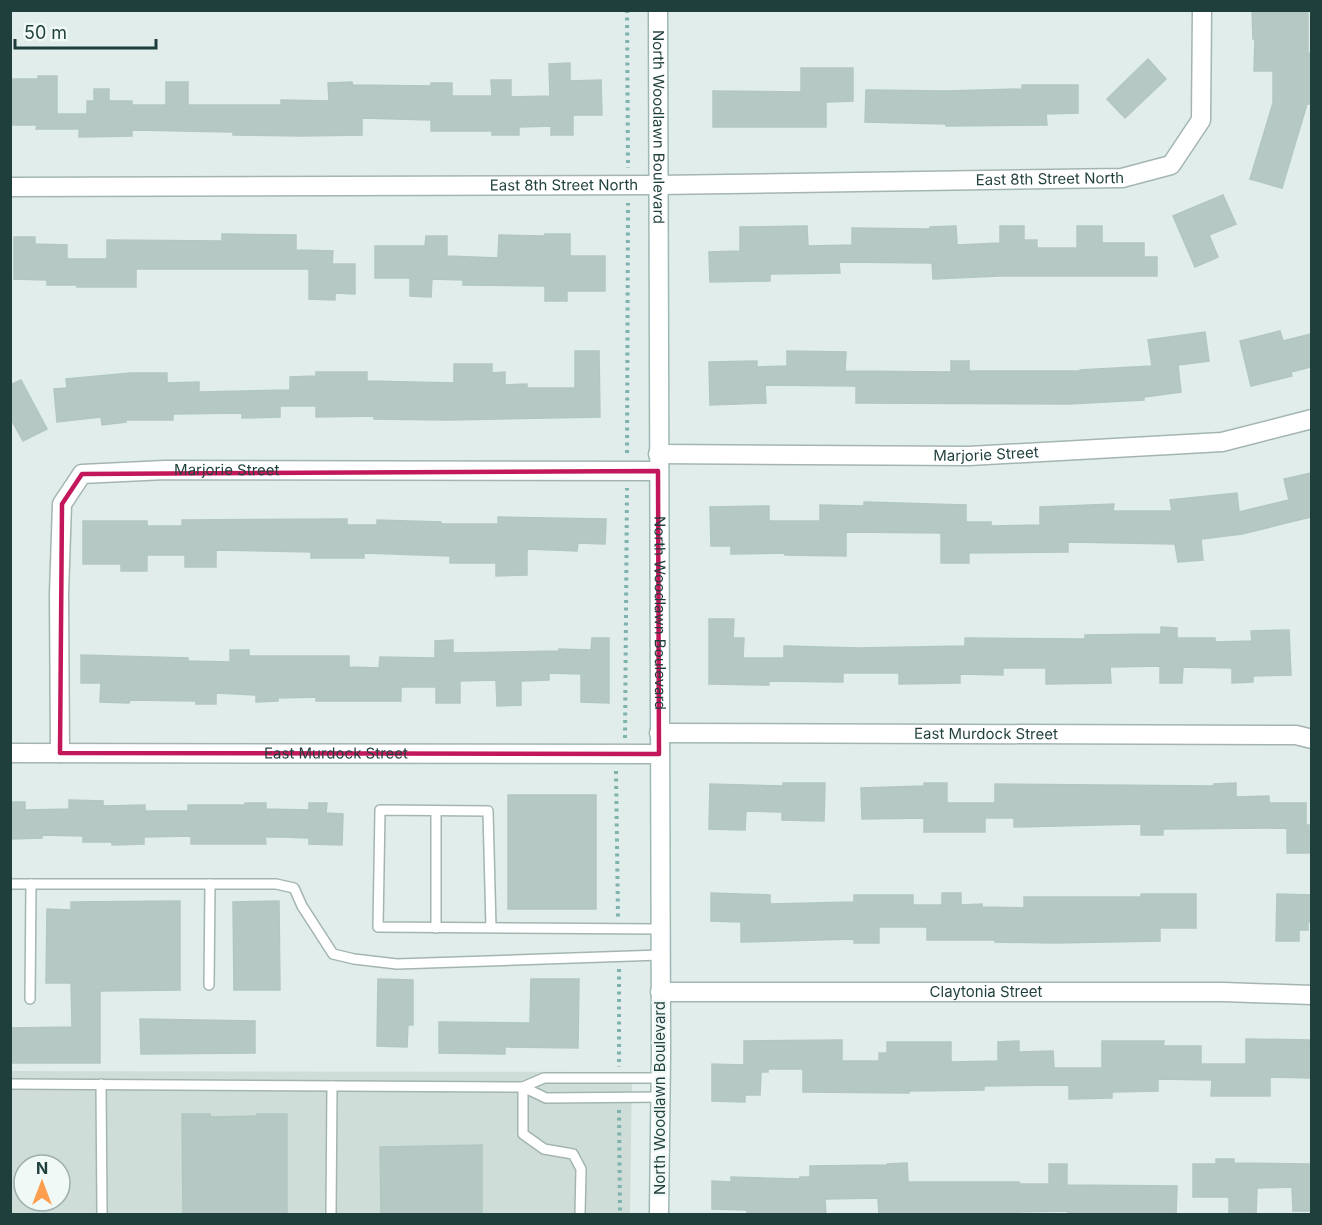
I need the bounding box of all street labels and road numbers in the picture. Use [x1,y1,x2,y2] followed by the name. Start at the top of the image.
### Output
[649,30,669,224] street label: North Woodlawn Boulevard
[976,168,1124,189] street label: East 8th Street North
[490,175,638,195] street label: East 8th Street North
[933,442,1039,465] street label: Marjorie Street
[174,460,280,479] street label: Marjorie Street
[650,516,670,710] street label: North Woodlawn Boulevard
[914,724,1058,743] street label: East Murdock Street
[264,743,408,763] street label: East Murdock Street
[930,982,1042,1001] street label: Claytonia Street
[650,1001,669,1195] street label: North Woodlawn Boulevard

